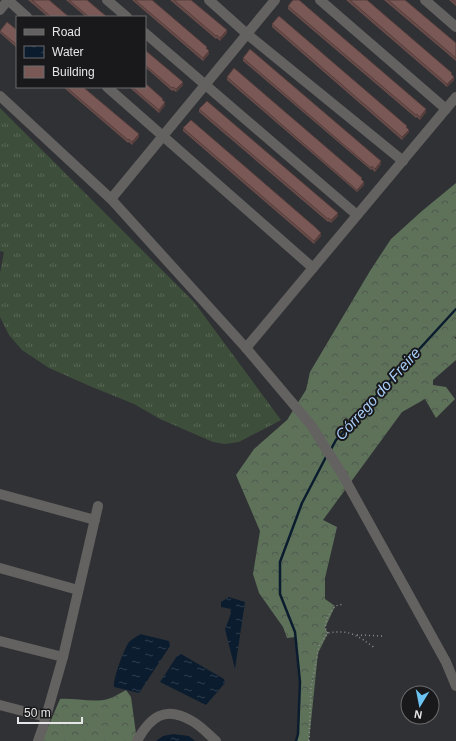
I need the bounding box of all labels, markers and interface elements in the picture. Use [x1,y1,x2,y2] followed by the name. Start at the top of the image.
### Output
[16,16,146,88] legend
[52,25,81,39] text: Road
[52,45,84,59] text: Water
[52,65,95,79] text: Building
[332,344,424,443] water label: Córrego do Freire
[400,685,440,725] north arrow
[18,699,82,725] scale bar
[24,706,51,720] text: 50 m
[413,708,423,721] text: N

